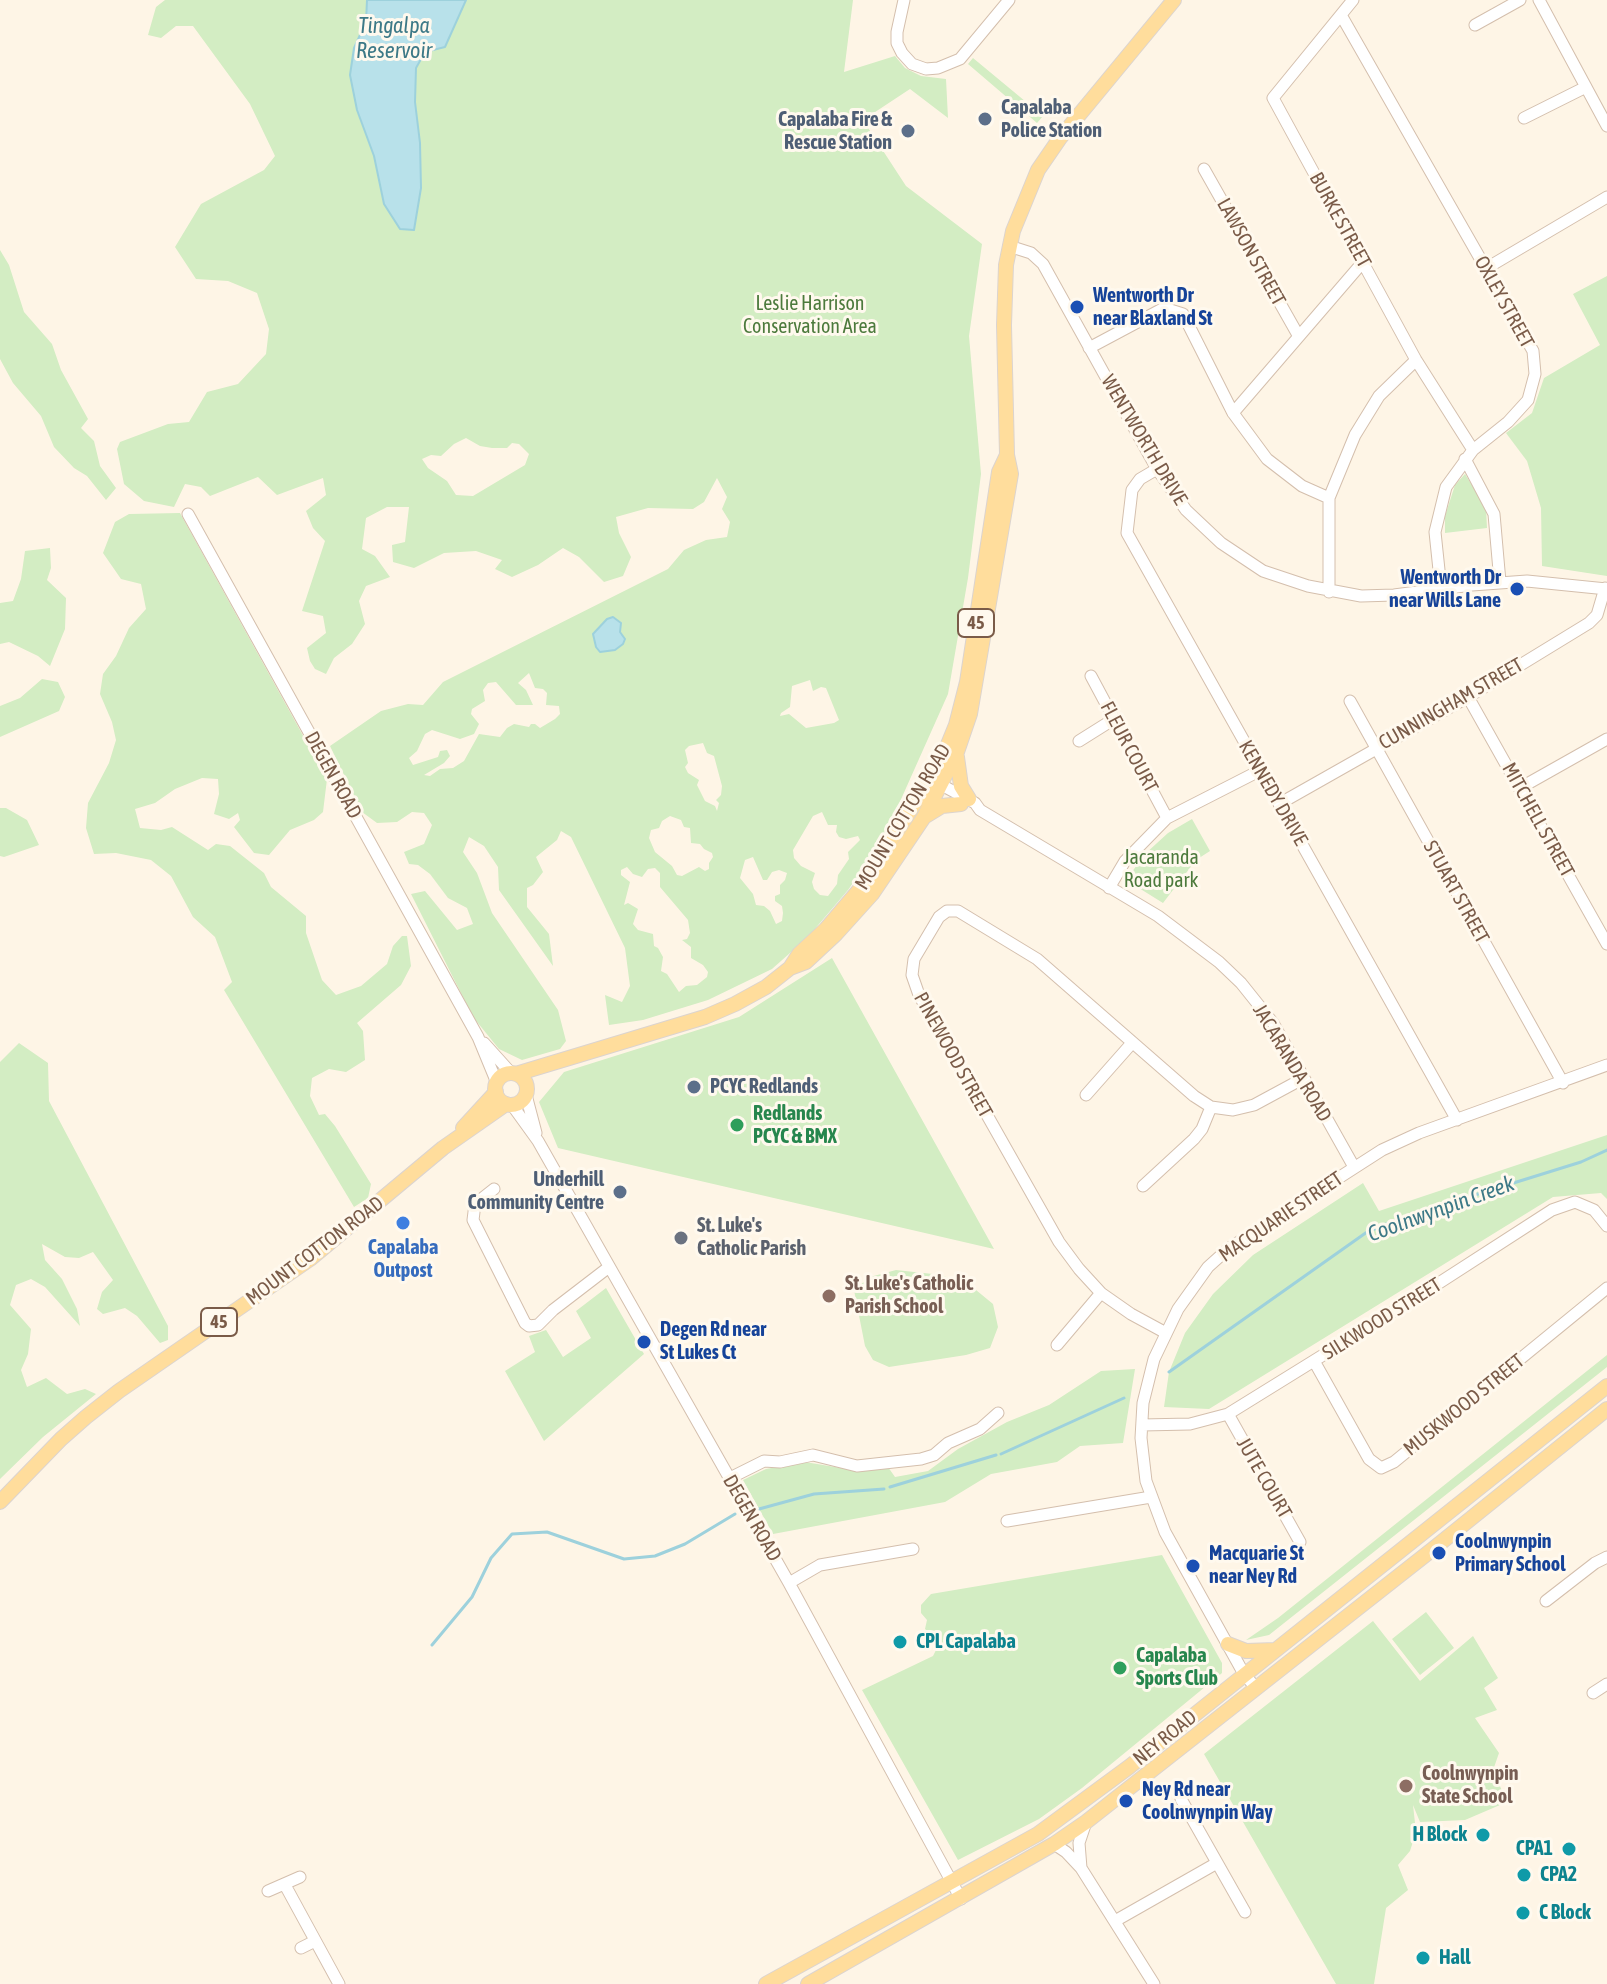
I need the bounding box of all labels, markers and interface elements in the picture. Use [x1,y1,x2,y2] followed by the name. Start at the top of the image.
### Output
[356,13,432,64] water label: Tingalpa Reservoir
[1001,96,1102,143] place label: Capalaba Police Station
[778,108,892,155] place label: Capalaba Fire & Rescue Station
[976,110,994,128] marker: Capalaba Police Station
[899,122,917,140] marker: Capalaba Fire & Rescue Station
[1304,168,1376,272] street label: BURKE STREET
[1212,194,1290,310] street label: LAWSON STREET
[1469,252,1539,352] street label: OXLEY STREET
[1093,284,1213,331] place label: Wentworth Dr near Blaxland St
[743,292,877,339] park label: Leslie Harrison Conservation Area
[1068,298,1086,316] marker: Wentworth Dr near Blaxland St
[1096,371,1192,509] street label: WENTWORTH DRIVE
[1389,566,1501,613] place label: Wentworth Dr near Wills Lane
[1508,580,1526,598] marker: Wentworth Dr near Wills Lane
[958,609,994,637] road number: 45
[1375,653,1527,755] street label: CUNNINGHAM STREET
[1095,697,1163,797] street label: FLEUR COURT
[299,727,367,823] street label: DEGEN ROAD
[1233,736,1313,850] street label: KENNEDY DRIVE
[850,740,956,894] street label: MOUNT COTTON ROAD
[1497,759,1579,881] street label: MITCHELL STREET
[1418,837,1494,947] street label: STUART STREET
[1123,846,1199,893] park label: Jacaranda Road park
[909,988,997,1122] street label: PINEWOOD STREET
[1248,1000,1336,1126] street label: JACARANDA ROAD
[710,1075,818,1099] place label: PCYC Redlands
[685,1078,703,1096] marker: PCYC Redlands
[753,1102,837,1149] place label: Redlands PCYC & BMX
[728,1116,746,1134] marker: Redlands PCYC & BMX
[1214,1167,1348,1267] street label: MACQUARIE STREET
[468,1168,604,1215] place label: Underhill Community Centre
[1364,1170,1518,1248] water label: Coolnwynpin Creek
[611,1183,629,1201] marker: Underhill Community Centre
[242,1191,388,1311] street label: MOUNT COTTON ROAD
[394,1214,412,1232] marker: Capalaba Outpost
[697,1214,806,1261] place label: St. Luke's Catholic Parish
[672,1229,690,1247] marker: St. Luke's Catholic Parish
[368,1236,438,1283] place label: Capalaba Outpost
[845,1272,973,1319] place label: St. Luke's Catholic Parish School
[1318,1273,1446,1365] street label: SILKWOOD STREET
[820,1287,838,1305] marker: St. Luke's Catholic Parish School
[201,1308,237,1336] road number: 45
[660,1318,766,1365] place label: Degen Rd near St Lukes Ct
[635,1333,653,1351] marker: Degen Rd near St Lukes Ct
[1399,1349,1529,1461] street label: MUSKWOOD STREET
[1231,1433,1297,1523] street label: JUTE COURT
[718,1470,786,1566] street label: DEGEN ROAD
[1455,1530,1565,1577] place label: Coolnwynpin Primary School
[1209,1542,1304,1589] place label: Macquarie St near Ney Rd
[1430,1544,1448,1562] marker: Coolnwynpin Primary School
[1184,1557,1202,1575] marker: Macquarie St near Ney Rd
[916,1630,1016,1654] place label: CPL Capalaba
[891,1633,909,1651] marker: CPL Capalaba
[1136,1644,1218,1691] place label: Capalaba Sports Club
[1111,1659,1129,1677] marker: Capalaba Sports Club
[1129,1705,1201,1771] street label: NEY ROAD
[1422,1762,1518,1809] place label: Coolnwynpin State School
[1397,1777,1415,1795] marker: Coolnwynpin State School
[1142,1778,1273,1825] place label: Ney Rd near Coolnwynpin Way
[1117,1792,1135,1810] marker: Ney Rd near Coolnwynpin Way
[1412,1823,1467,1847] place label: H Block
[1474,1826,1492,1844] marker: H Block
[1516,1837,1553,1861] place label: CPA1
[1560,1840,1578,1858] marker: CPA1
[1540,1863,1577,1887] place label: CPA2
[1515,1866,1533,1884] marker: CPA2
[1539,1901,1591,1925] place label: C Block
[1514,1904,1532,1922] marker: C Block
[1439,1946,1471,1970] place label: Hall
[1414,1949,1432,1967] marker: Hall

